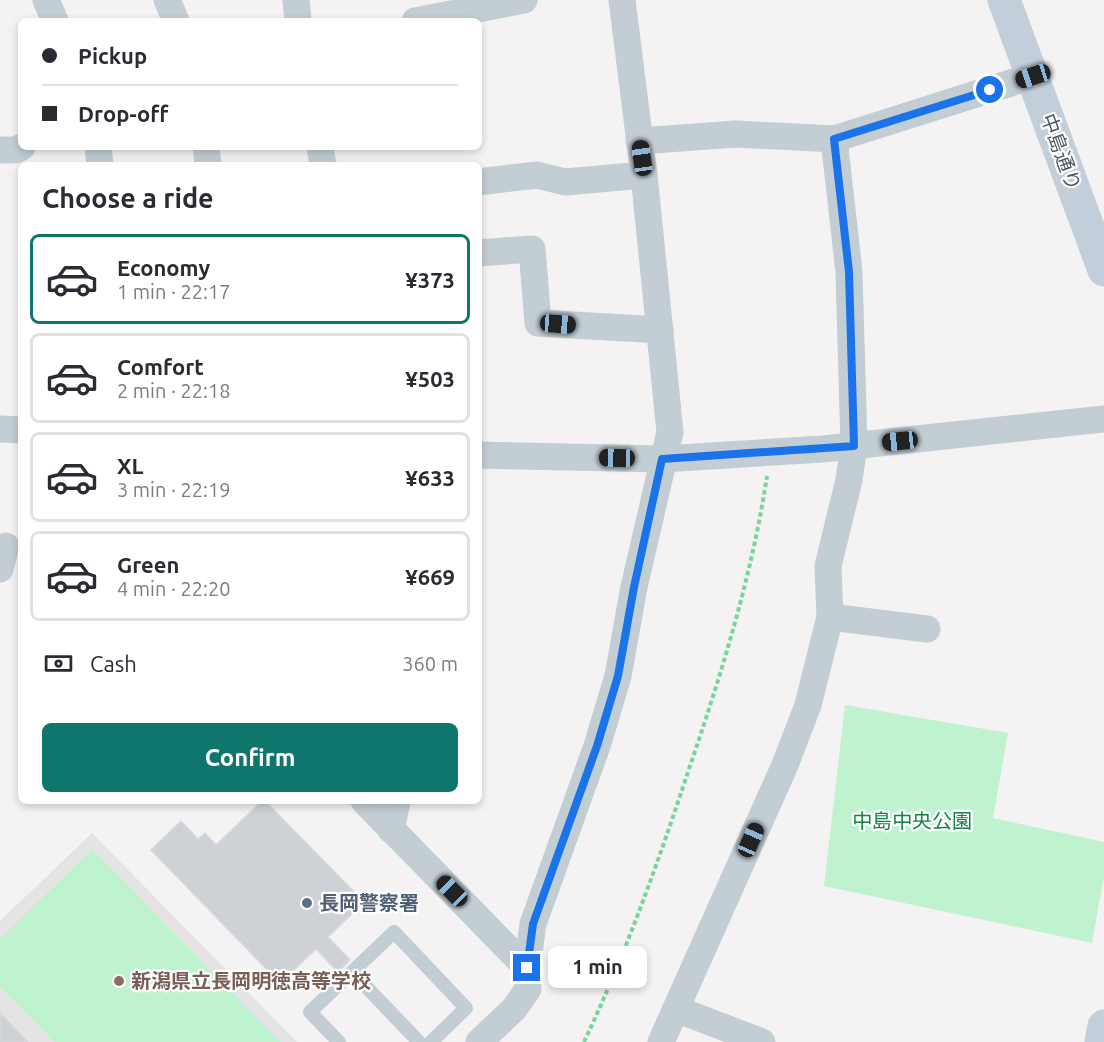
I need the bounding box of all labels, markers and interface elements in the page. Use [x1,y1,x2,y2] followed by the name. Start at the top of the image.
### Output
[78,43,147,68] text: Pickup
[1013,62,1053,90] car
[976,76,1003,103] route start
[78,101,168,126] text: Drop-off
[1037,110,1086,193] street label: 中島通り
[631,139,653,177] car
[42,183,214,213] text: Choose a ride
[45,252,99,306] icon: car
[117,255,210,280] text: Economy
[405,267,455,292] text: ¥373
[117,280,231,303] text: 1 min · 22:17
[539,314,577,334] car
[45,351,99,405] icon: car
[117,354,204,379] text: Comfort
[405,366,455,391] text: ¥503
[117,379,231,402] text: 2 min · 22:18
[881,430,919,452] car
[599,449,635,467] car
[45,450,99,504] icon: car
[117,453,144,478] text: XL
[405,465,455,490] text: ¥633
[117,478,231,501] text: 3 min · 22:19
[45,549,99,603] icon: car
[117,552,179,577] text: Green
[405,564,455,589] text: ¥669
[117,577,231,600] text: 4 min · 22:20
[42,647,75,680] icon: cash
[90,651,137,676] text: Cash
[402,652,458,675] text: 360 m
[42,723,458,792] button: Confirm
[852,809,972,832] park label: 中島中央公園
[735,820,767,860] car
[433,872,471,910] car
[319,891,419,914] place label: 長岡警察署
[300,896,314,910] marker: 長岡警察署
[548,947,647,989] callout: 1 min
[513,954,540,981] route end
[572,955,623,978] text: 1 min
[131,969,371,992] place label: 新潟県立長岡明徳高等学校
[112,974,126,988] marker: 新潟県立長岡明徳高等学校

